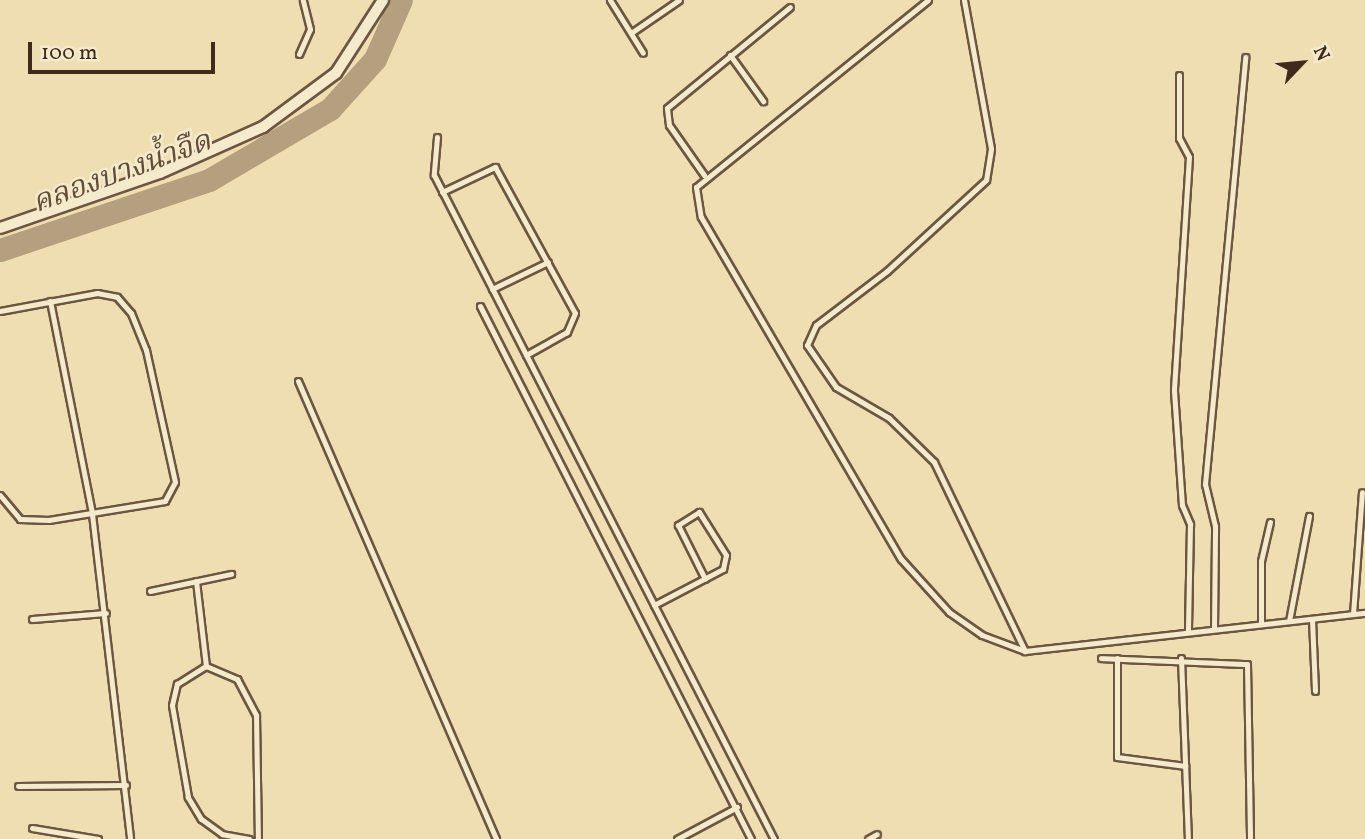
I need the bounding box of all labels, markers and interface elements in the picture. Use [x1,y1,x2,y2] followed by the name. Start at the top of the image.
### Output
[32,28,219,72] scale bar
[1267,28,1337,98] north arrow
[41,39,98,68] text: 100 m
[1306,42,1336,66] text: N
[28,124,216,222] water label: คลองบางน้ำจืด

